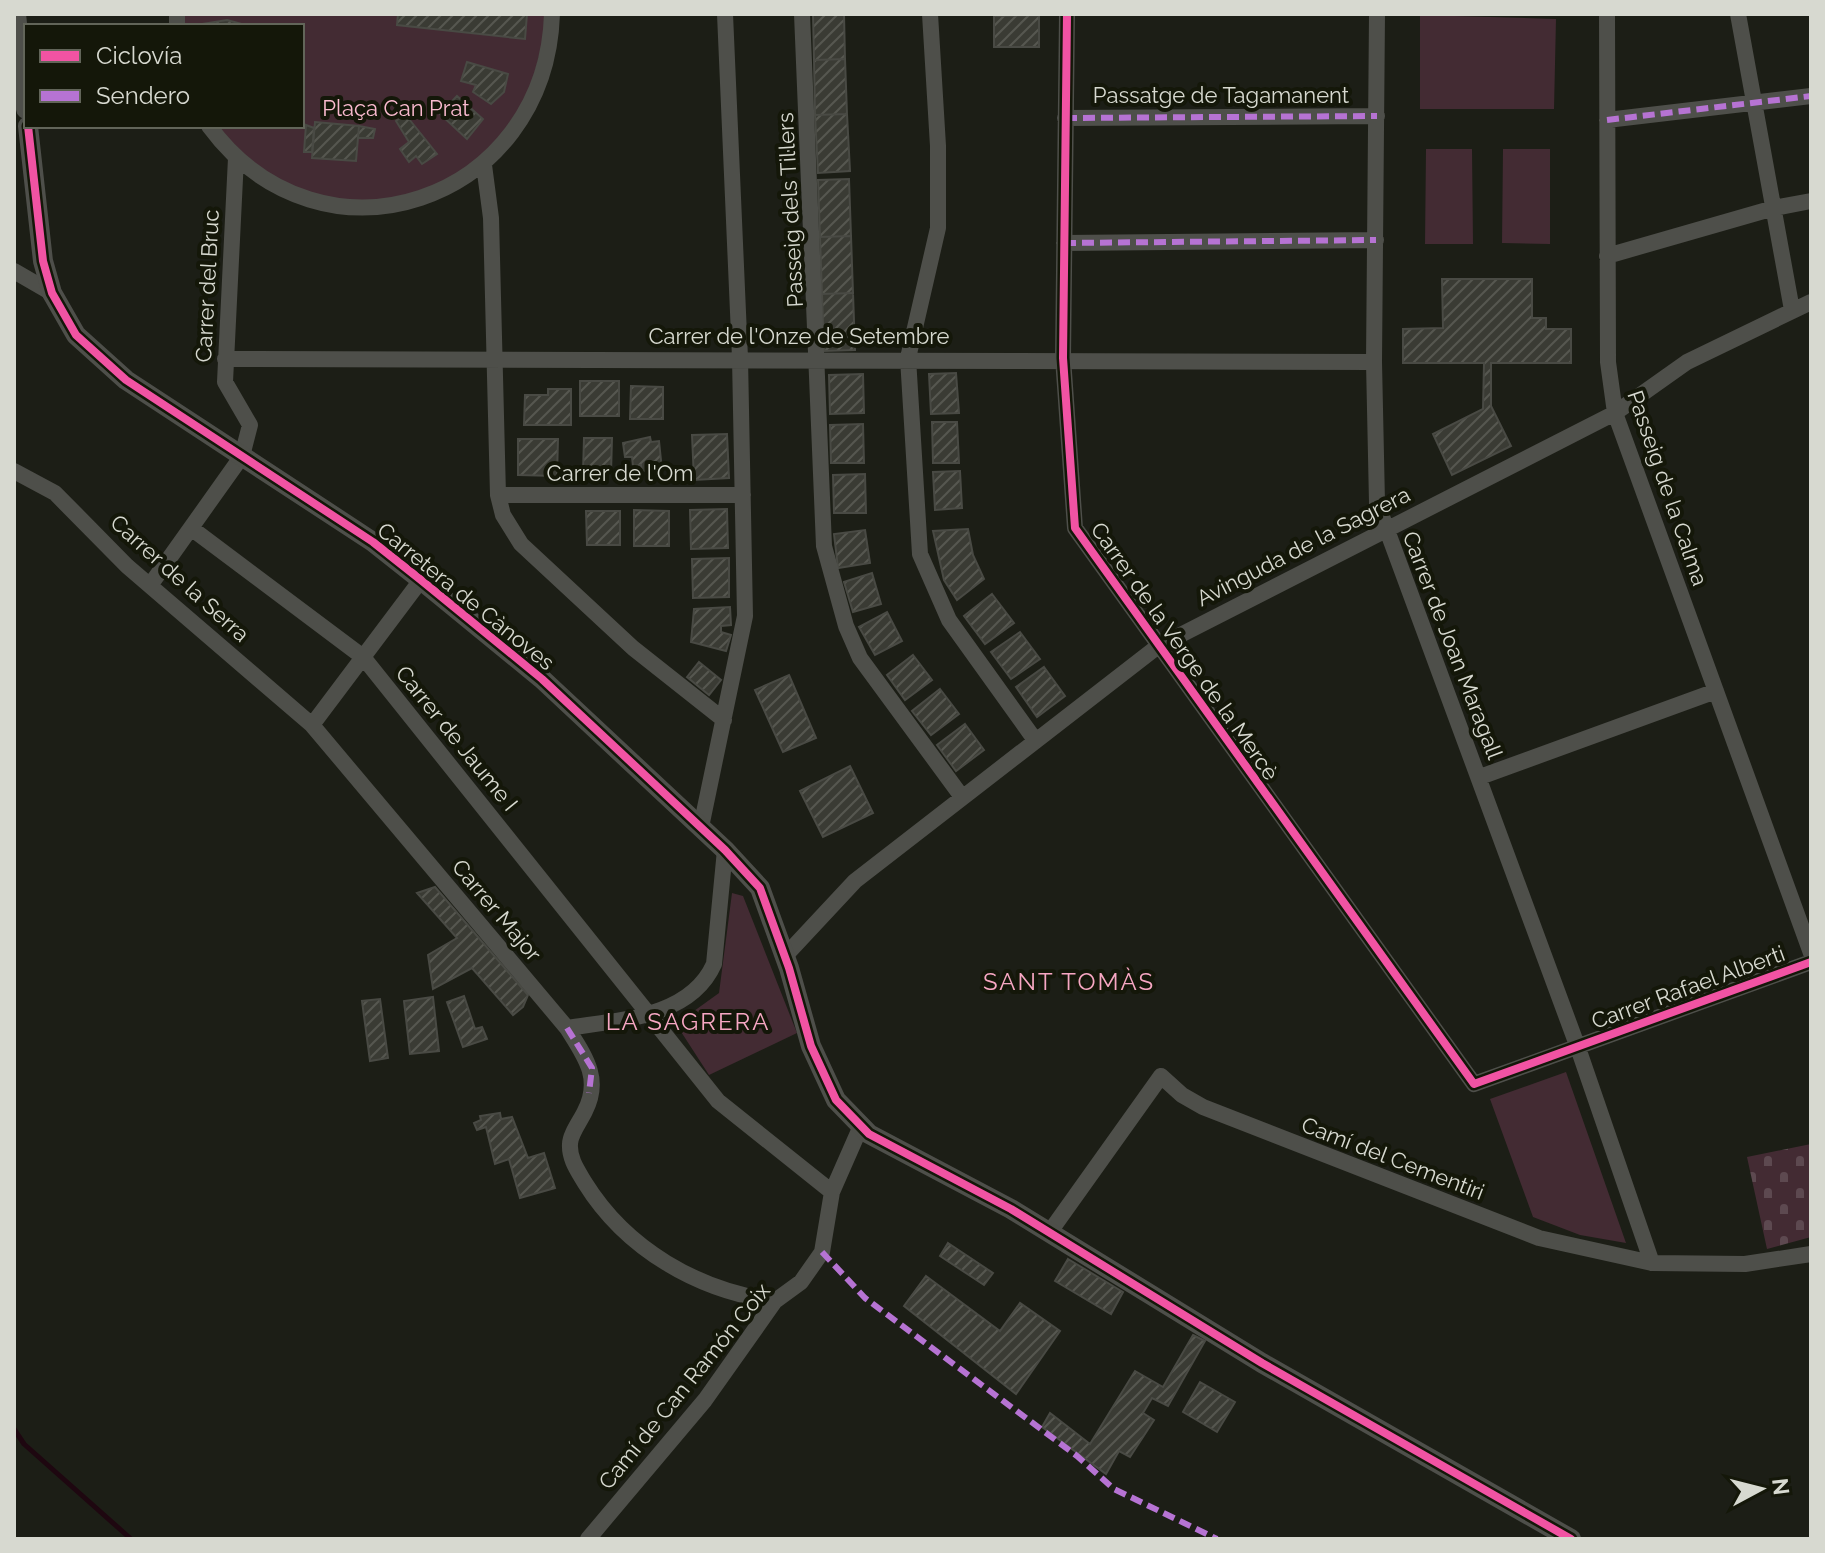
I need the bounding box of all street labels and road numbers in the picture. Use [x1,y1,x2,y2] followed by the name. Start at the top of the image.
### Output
[1093,82,1350,108] street label: Passatge de Tagamanent
[772,112,808,308] street label: Passeig dels Til·lers
[190,209,224,363] street label: Carrer del Bruc
[648,323,950,349] street label: Carrer de l'Onze de Setembre
[1622,387,1714,589] street label: Passeig de la Calma
[547,460,693,486] street label: Carrer de l'Om
[1192,481,1414,611] street label: Avinguda de la Sagrera
[105,509,255,647] street label: Carrer de la Serra
[372,517,560,675] street label: Carretera de Cànoves
[1086,517,1284,785] street label: Carrer de la Verge de la Mercè
[1398,527,1508,763] street label: Carrer de Joan Maragall
[391,660,523,816] street label: Carrer de Jaume I
[447,854,547,966] street label: Carrer Major
[1588,940,1788,1034] street label: Carrer Rafael Alberti
[1298,1111,1488,1205] street label: Camí del Cementiri
[593,1278,775,1494] street label: Camí de Can Ramón Coix

